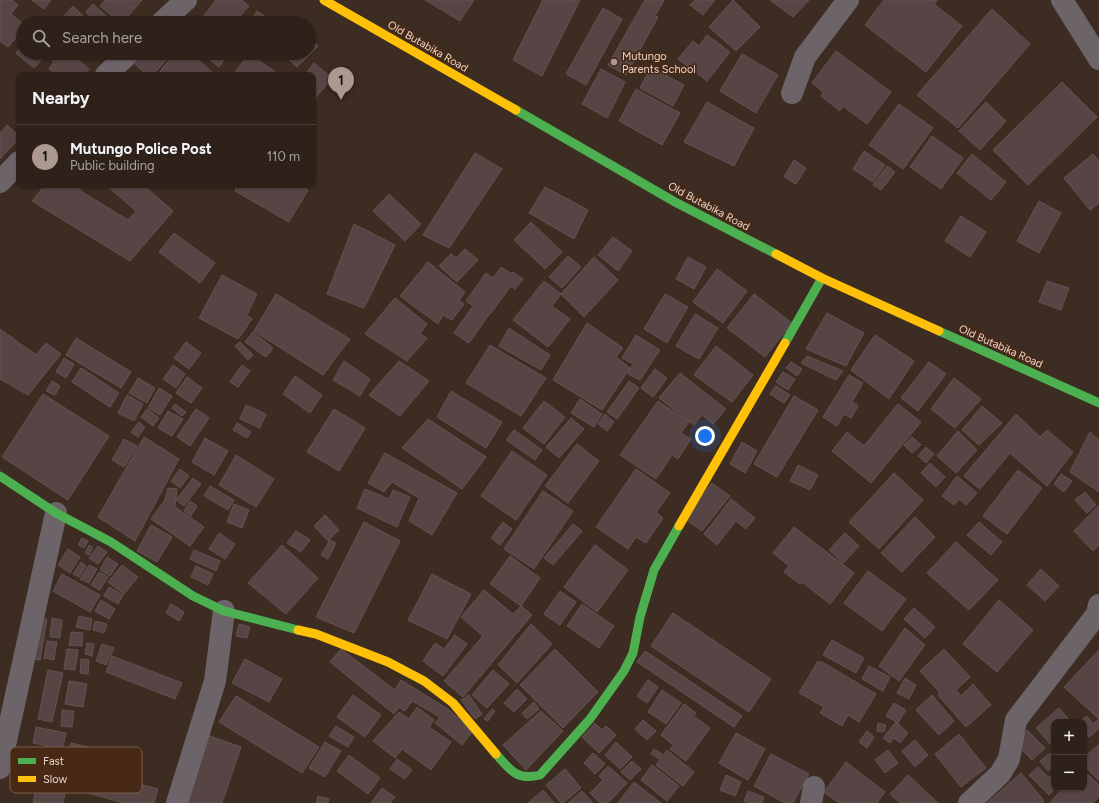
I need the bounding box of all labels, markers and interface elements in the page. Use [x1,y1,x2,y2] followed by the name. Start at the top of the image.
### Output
[16,16,316,60] search box
[385,18,470,75] street label: Old Butabika Road
[30,27,52,49] icon: search
[62,29,142,47] text: Search here
[622,50,696,76] place label: Mutungo Parents School
[609,57,619,67] marker: Mutungo Parents School
[328,67,354,100] pin: 1
[32,88,90,108] text: Nearby
[70,140,212,158] text: Mutungo Police Post
[42,149,48,164] text: 1
[267,149,300,164] text: 110 m
[70,158,155,173] text: Public building
[666,179,752,233] street label: Old Butabika Road
[957,322,1045,371] street label: Old Butabika Road
[695,426,715,446] your location
[1051,719,1087,791] map controls
[1051,719,1087,755] button: +
[10,747,142,793] legend
[43,755,64,768] text: Fast
[1051,755,1087,791] button: −
[43,773,67,786] text: Slow

